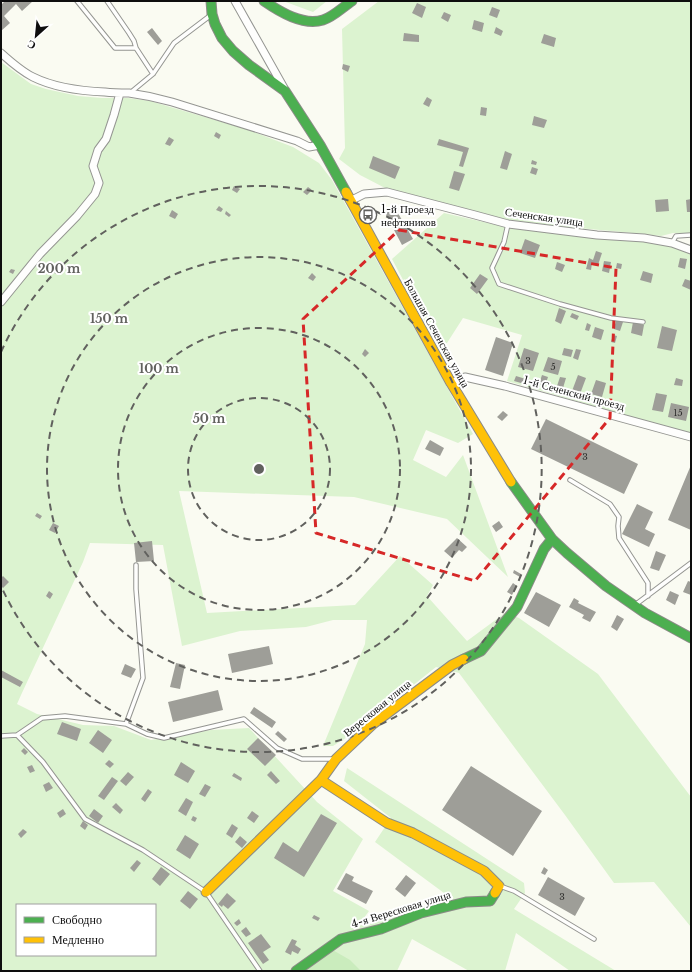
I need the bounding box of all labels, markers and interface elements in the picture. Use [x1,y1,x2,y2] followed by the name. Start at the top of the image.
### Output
[16,16,56,56] north arrow
[25,37,38,53] text: С
[381,202,436,229] place label: 1-й Проезд нефтяников
[358,205,378,225] bus stop icon: 1-й Проезд нефтяников
[504,205,584,229] street label: Сеченская улица
[38,261,81,276] text: 200 m
[401,276,473,390] street label: Большая Сеченская улица
[90,311,129,326] text: 150 m
[525,355,531,366] house number: 3
[139,361,180,376] text: 100 m
[550,361,556,372] house number: 5
[522,373,627,413] street label: 1-й Сеченский проезд
[673,407,683,418] house number: 15
[193,411,226,426] text: 50 m
[582,451,588,462] house number: 3
[252,462,266,476] centre of rings
[340,676,414,740] street label: Вересковая улица
[350,887,452,931] street label: 4-я Вересковая улица
[559,891,565,902] house number: 3
[16,904,156,956] legend
[52,912,102,927] text: Свободно
[52,932,104,947] text: Медленно

